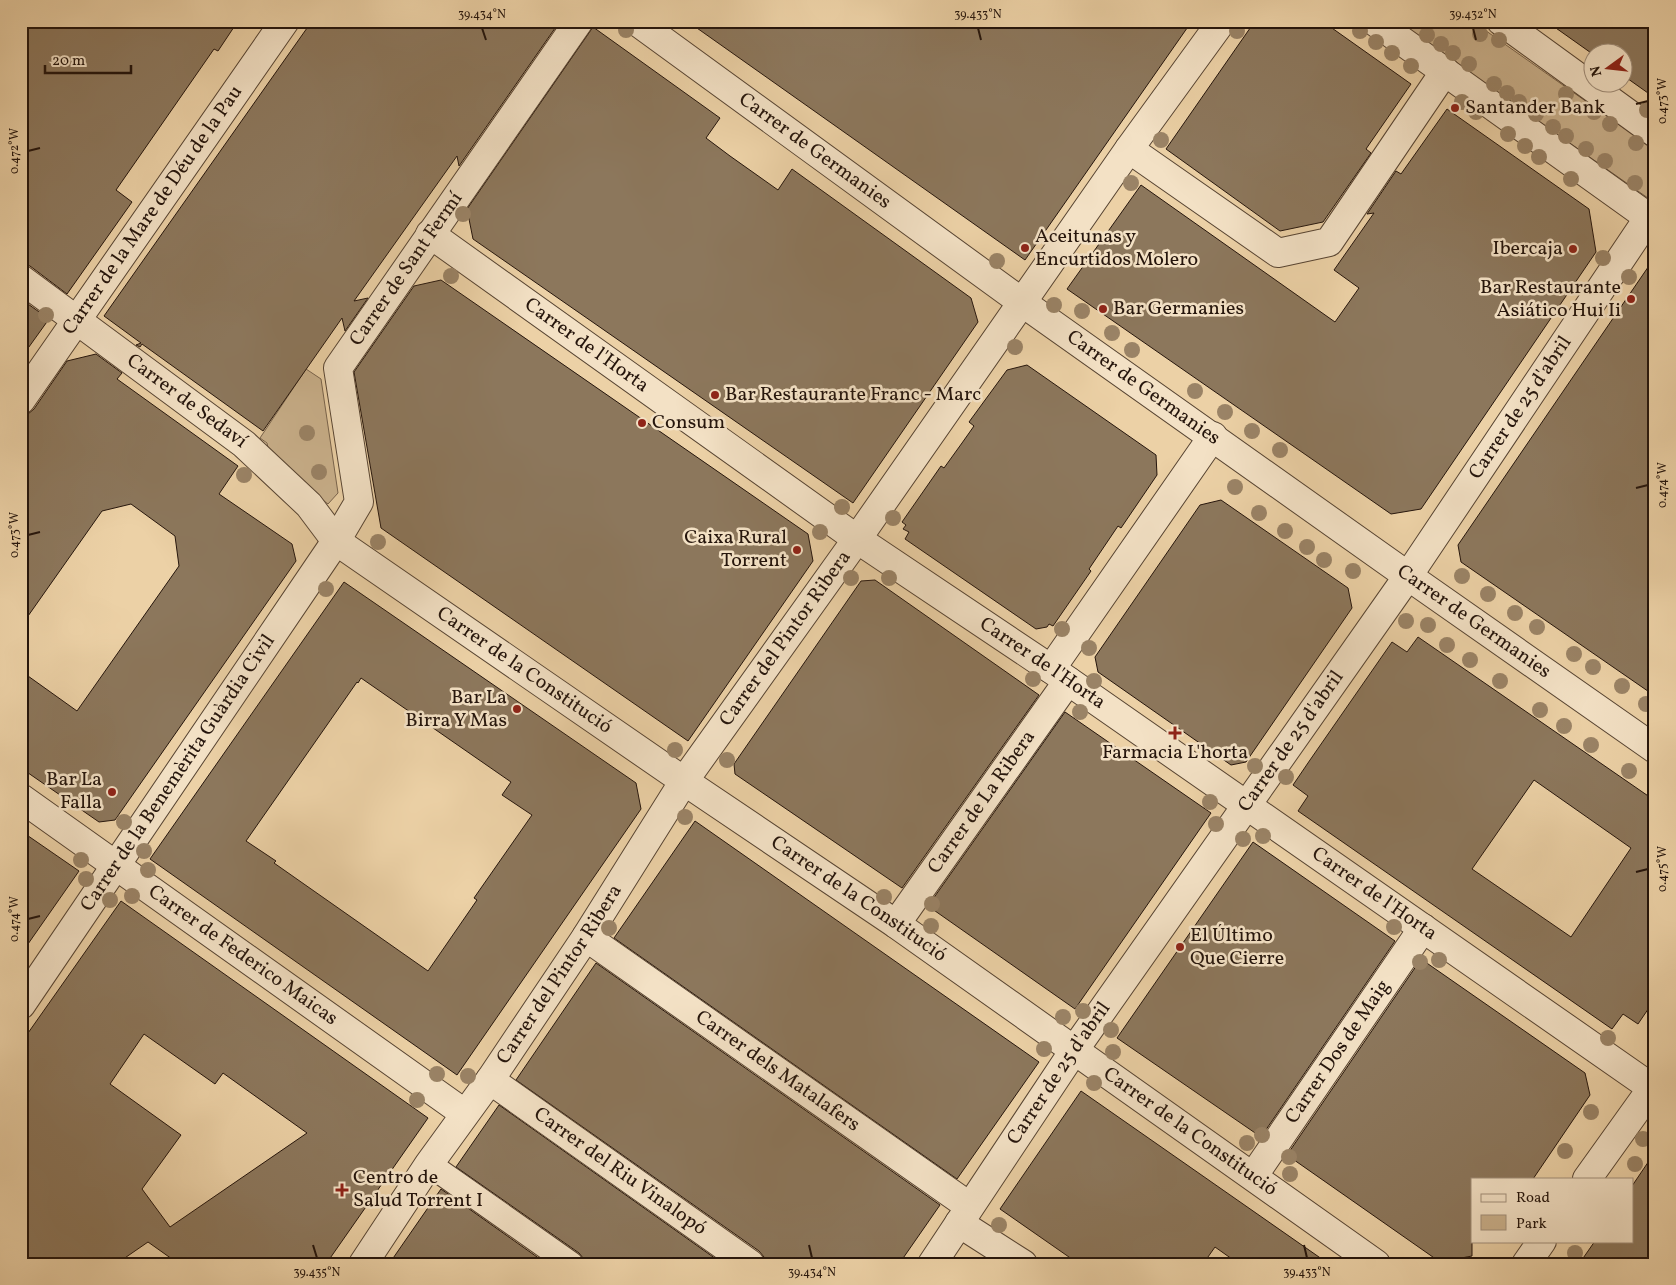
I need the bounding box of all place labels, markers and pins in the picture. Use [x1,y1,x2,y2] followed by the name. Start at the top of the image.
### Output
[1465,94,1605,122] place label: Santander Bank
[1449,102,1461,114] marker: Santander Bank
[1035,223,1198,274] place label: Aceitunas y Encurtidos Molero
[1493,235,1563,263] place label: Ibercaja
[1019,242,1031,254] marker: Aceitunas y Encurtidos Molero
[1567,243,1579,255] marker: Ibercaja
[1480,274,1621,325] place label: Bar Restaurante Asiático Hui Ii
[1625,293,1637,305] marker: Bar Restaurante Asiático Hui Ii
[1113,295,1244,323] place label: Bar Germanies
[1097,303,1109,315] marker: Bar Germanies
[725,381,981,409] place label: Bar Restaurante Franc - Marc
[709,389,721,401] marker: Bar Restaurante Franc - Marc
[652,409,725,437] place label: Consum
[636,417,648,429] marker: Consum
[684,524,787,575] place label: Caixa Rural Torrent
[791,544,803,556] marker: Caixa Rural Torrent
[405,684,507,735] place label: Bar La Birra Y Mas
[511,703,523,715] marker: Bar La Birra Y Mas
[1169,727,1181,739] marker: Farmacia L'horta
[1102,739,1248,767] place label: Farmacia L'horta
[46,766,102,817] place label: Bar La Falla
[106,786,118,798] marker: Bar La Falla
[1190,922,1284,973] place label: El Último Que Cierre
[1174,941,1186,953] marker: El Último Que Cierre
[353,1164,483,1215] place label: Centro de Salud Torrent I
[335,1183,349,1197] marker: Centro de Salud Torrent I

